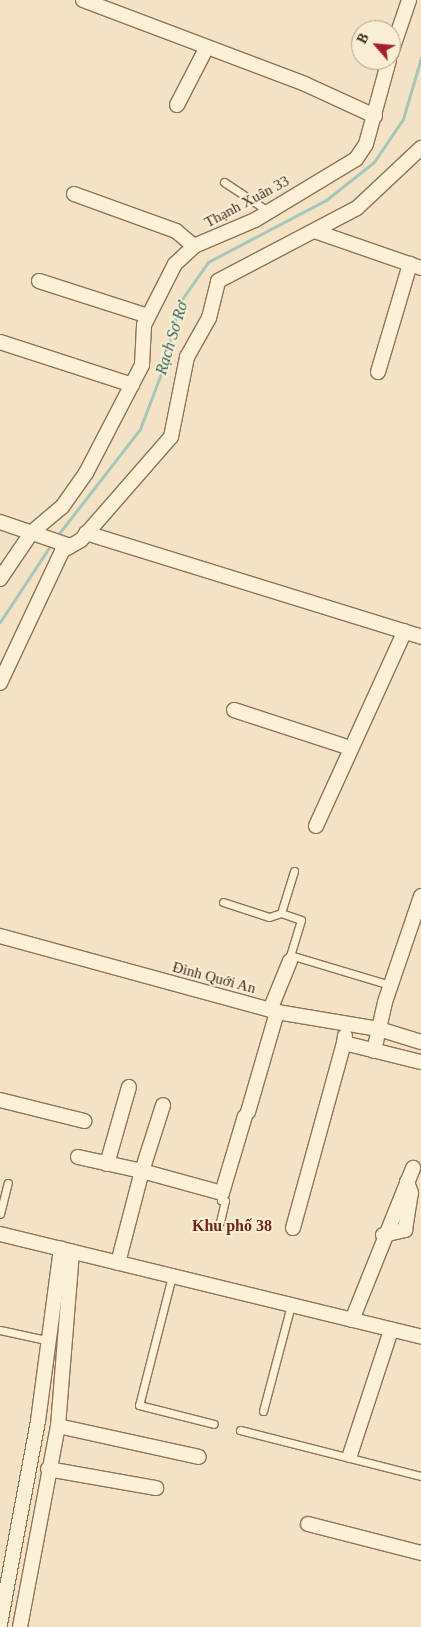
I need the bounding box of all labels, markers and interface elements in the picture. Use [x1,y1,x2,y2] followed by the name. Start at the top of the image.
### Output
[351,20,401,70] north arrow
[354,31,372,46] text: B
[202,172,292,232] street label: Thạnh Xuân 33
[152,299,192,377] water label: Rạch Sơ Rơ
[170,958,258,998] street label: Đình Quới An
[192,1216,272,1236] district label: Khu phố 38

